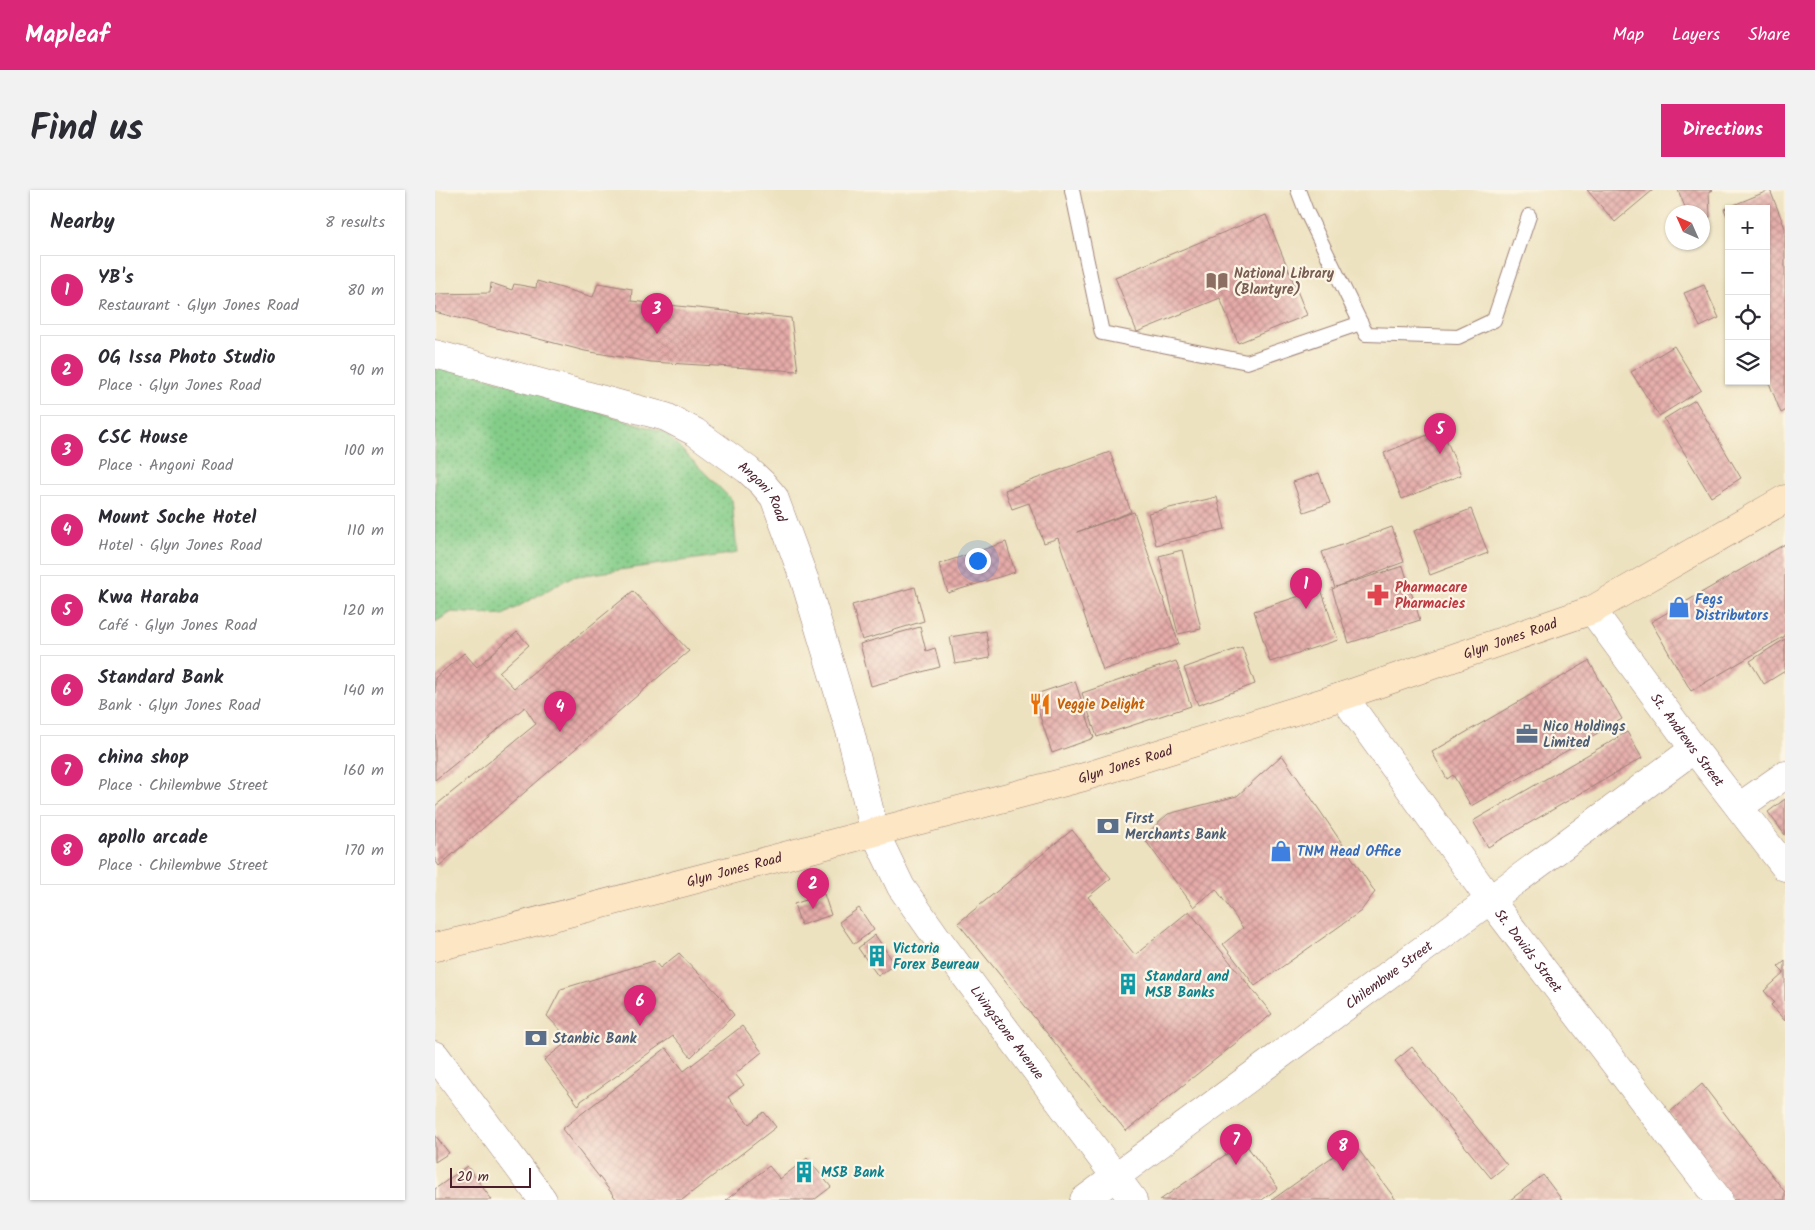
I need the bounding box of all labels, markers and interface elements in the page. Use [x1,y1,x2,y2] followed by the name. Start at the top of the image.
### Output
[25,16,109,55] text: Mapleaf
[1613,21,1644,50] text: Map
[1672,21,1720,50] text: Layers
[1748,21,1790,50] text: Share
[30,102,143,158] text: Find us
[1661,104,1785,157] button: Directions
[1665,205,1710,250] north arrow
[1725,205,1770,385] map controls
[1725,205,1770,250] button: +
[50,206,115,239] text: Nearby
[325,210,385,235] text: 8 results
[1725,250,1770,295] button: −
[98,263,134,293] text: YB's
[1234,263,1335,301] place label: National Library (Blantyre)
[1204,268,1230,294] library icon: National Library (Blantyre)
[65,278,69,303] text: 1
[347,278,384,303] text: 80 m
[98,293,299,318] text: Restaurant · Glyn Jones Road
[641,293,673,334] pin: 3
[1725,295,1770,340] button: locate
[1725,340,1770,385] button: layers
[98,343,276,373] text: OG Issa Photo Studio
[62,358,72,383] text: 2
[349,358,384,383] text: 90 m
[98,373,261,398] text: Place · Glyn Jones Road
[1424,413,1456,454] pin: 5
[98,423,188,453] text: CSC House
[63,438,71,463] text: 3
[344,438,384,463] text: 100 m
[98,453,233,478] text: Place · Angoni Road
[733,456,793,526] street label: Angoni Road
[98,503,256,533] text: Mount Soche Hotel
[63,518,71,543] text: 4
[347,518,384,543] text: 110 m
[98,533,262,558] text: Hotel · Glyn Jones Road
[965,548,991,574] your location
[1290,568,1322,609] pin: 1
[1395,577,1467,615] place label: Pharmacare Pharmacies
[1365,582,1391,608] pharmacy icon: Pharmacare Pharmacies
[98,583,199,613] text: Kwa Haraba
[1695,589,1769,627] place label: Fegs Distributors
[1666,594,1692,620] shop icon: Fegs Distributors
[63,598,71,623] text: 5
[343,598,384,623] text: 120 m
[98,613,257,638] text: Café · Glyn Jones Road
[1460,613,1561,666] street label: Glyn Jones Road
[98,663,223,693] text: Standard Bank
[63,678,71,703] text: 6
[343,678,384,703] text: 140 m
[1644,689,1730,792] street label: St. Andrews Street
[544,691,576,732] pin: 4
[1027,691,1053,717] restaurant icon: Veggie Delight
[98,693,260,718] text: Bank · Glyn Jones Road
[1057,694,1146,716] place label: Veggie Delight
[1543,716,1626,754] place label: Nico Holdings Limited
[1514,721,1540,747] office icon: Nico Holdings Limited
[1076,740,1176,790] street label: Glyn Jones Road
[98,743,189,773] text: china shop
[63,758,71,783] text: 7
[343,758,384,783] text: 160 m
[98,773,268,798] text: Place · Chilembwe Street
[1125,808,1227,846] place label: First Merchants Bank
[1095,813,1121,839] bank icon: First Merchants Bank
[98,823,208,853] text: apollo arcade
[62,838,72,863] text: 8
[344,838,384,863] text: 170 m
[1268,838,1294,864] shop icon: TNM Head Office
[1297,841,1401,863] place label: TNM Head Office
[684,847,786,893] street label: Glyn Jones Road
[98,853,268,878] text: Place · Chilembwe Street
[797,868,829,909] pin: 2
[1488,904,1567,998] street label: St. Davids Street
[1341,935,1438,1015] street label: Chilembwe Street
[893,938,979,976] place label: Victoria Forex Beureau
[864,943,890,969] building icon: Victoria Forex Beureau
[1145,966,1230,1004] place label: Standard and MSB Banks
[1115,971,1141,997] building icon: Standard and MSB Banks
[964,981,1050,1085] street label: Livingstone Avenue
[624,985,656,1026] pin: 6
[523,1025,549,1051] bank icon: Stanbic Bank
[553,1028,637,1050] place label: Stanbic Bank
[1220,1124,1252,1165] pin: 7
[1327,1130,1359,1171] pin: 8
[791,1159,817,1185] building icon: MSB Bank
[821,1162,885,1184] place label: MSB Bank
[450,1165,531,1188] scale bar
[457,1166,489,1188] text: 20 m

